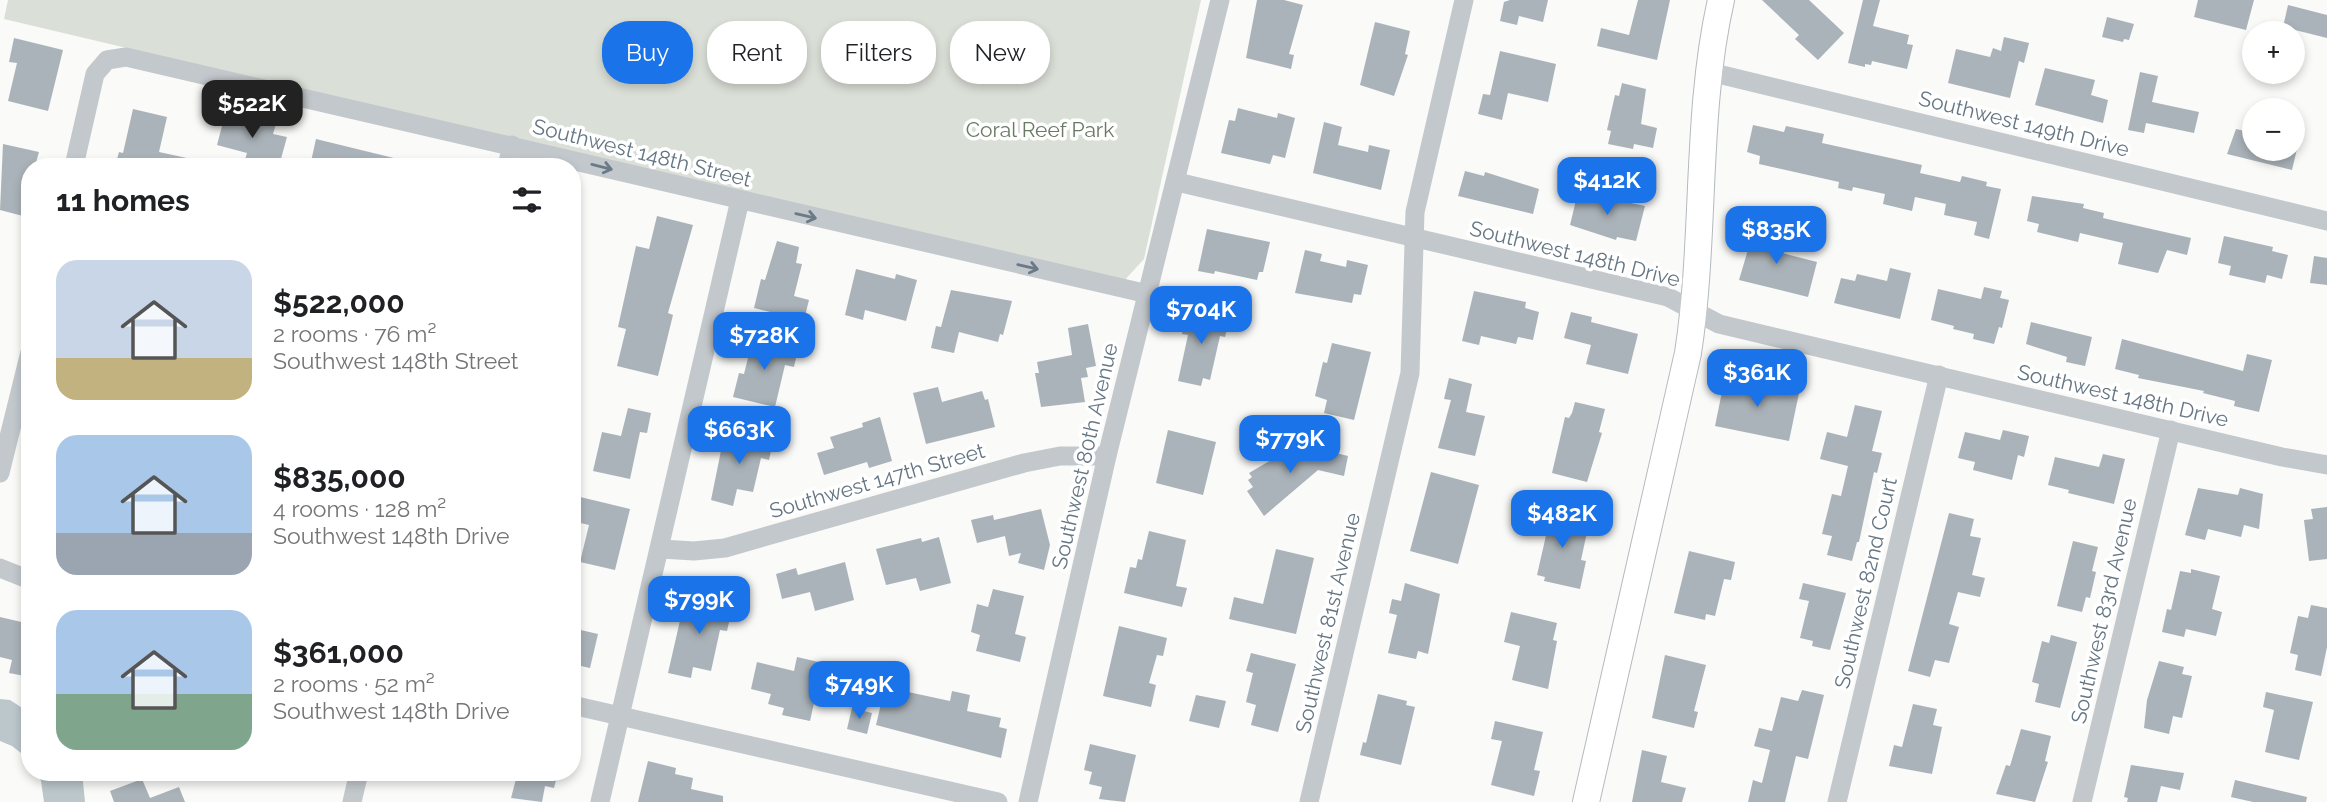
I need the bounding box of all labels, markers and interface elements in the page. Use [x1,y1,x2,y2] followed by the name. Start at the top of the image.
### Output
[602,21,693,84] chip: Buy
[707,21,807,84] chip: Rent
[821,21,936,84] chip: Filters
[950,21,1050,84] chip: New
[2242,21,2305,161] map controls
[2242,21,2305,84] button: +
[203,80,301,140] pin: $522K
[1916,85,2132,162] street label: Southwest 149th Drive
[218,89,286,116] text: $522K
[2242,98,2305,161] button: −
[530,113,754,192] street label: Southwest 148th Street
[966,117,1114,142] park label: Coral Reef Park
[1558,158,1656,217] pin: $412K
[590,161,613,174] one-way arrow
[1573,166,1641,193] text: $412K
[508,181,546,219] icon: filters
[56,183,190,218] text: 11 homes
[1727,206,1825,266] pin: $835K
[794,209,817,223] one-way arrow
[1467,215,1683,292] street label: Southwest 148th Drive
[1741,215,1811,242] text: $835K
[1016,261,1039,274] one-way arrow
[273,285,405,320] text: $522,000
[1152,286,1250,346] pin: $704K
[112,288,196,372] icon: home
[1166,295,1236,322] text: $704K
[715,312,813,372] pin: $728K
[273,320,436,347] text: 2 rooms · 76 m²
[729,321,799,348] text: $728K
[1046,340,1123,571] street label: Southwest 80th Avenue
[273,347,518,374] text: Southwest 148th Street
[1708,350,1806,409] pin: $361K
[1723,358,1791,385] text: $361K
[2015,359,2231,432] street label: Southwest 148th Drive
[690,406,788,466] pin: $663K
[704,415,774,442] text: $663K
[1241,416,1339,475] pin: $779K
[1255,424,1325,451] text: $779K
[766,438,987,523] street label: Southwest 147th Street
[273,460,406,495] text: $835,000
[112,463,196,547] icon: home
[1829,475,1902,691] street label: Southwest 82nd Court
[1513,490,1611,550] pin: $482K
[273,495,446,522] text: 4 rooms · 128 m²
[2065,496,2142,726] street label: Southwest 83rd Avenue
[1527,499,1597,526] text: $482K
[1290,510,1365,735] street label: Southwest 81st Avenue
[273,522,510,549] text: Southwest 148th Drive
[650,576,748,636] pin: $799K
[664,585,734,612] text: $799K
[273,635,404,670] text: $361,000
[112,638,196,722] icon: home
[810,662,908,721] pin: $749K
[273,670,435,697] text: 2 rooms · 52 m²
[825,670,893,697] text: $749K
[273,697,510,724] text: Southwest 148th Drive

